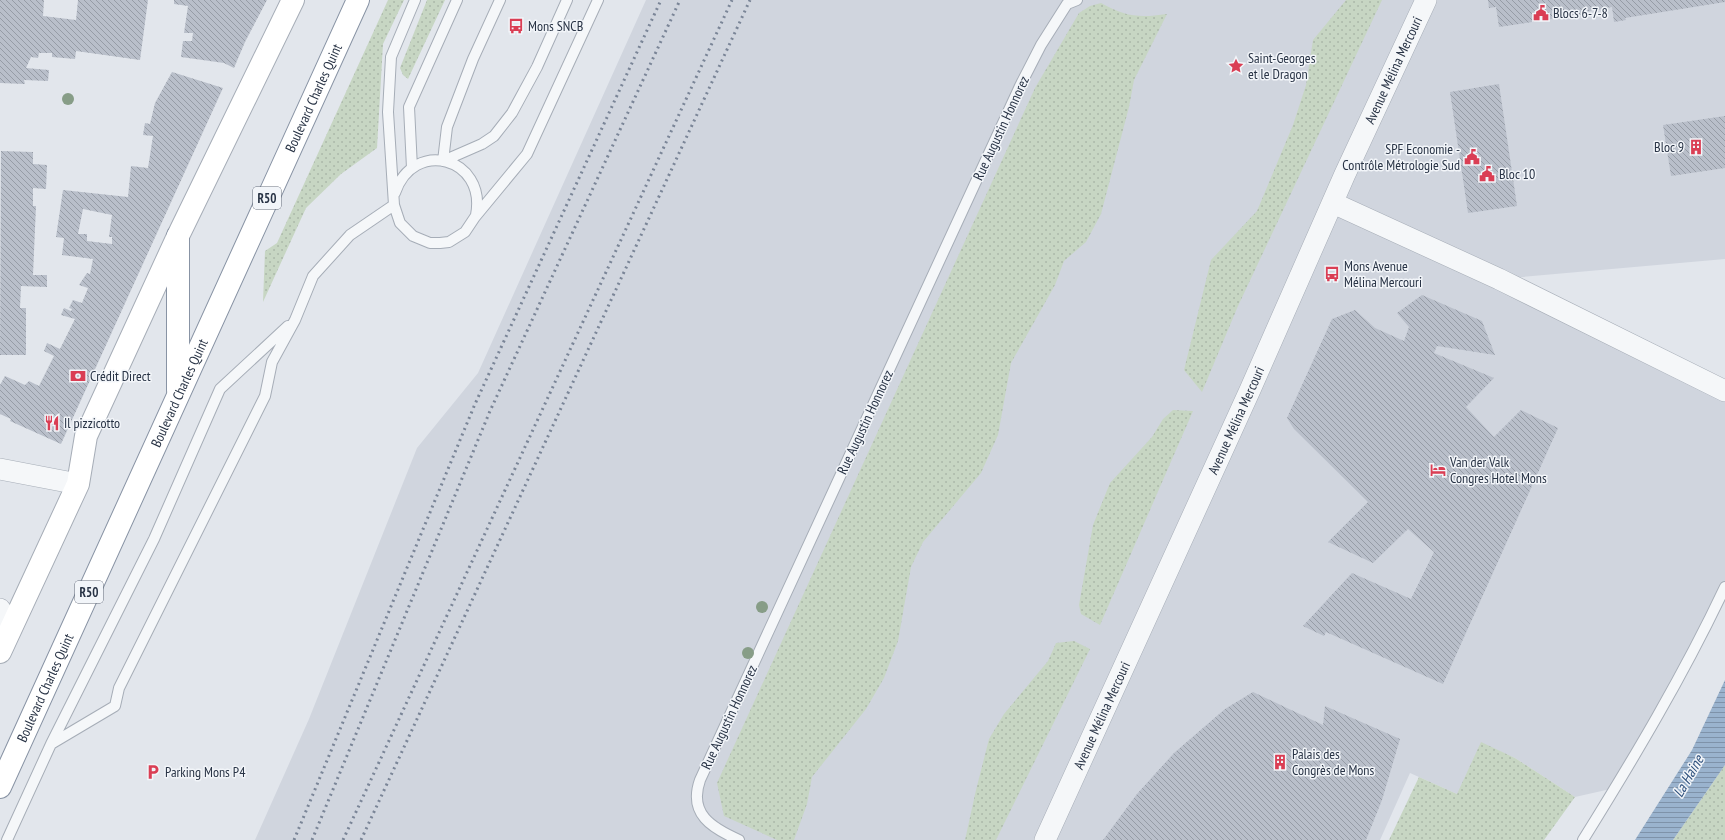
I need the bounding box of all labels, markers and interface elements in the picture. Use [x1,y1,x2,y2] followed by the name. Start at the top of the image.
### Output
[1532,4,1550,22] public building icon: Blocs 6-7-8
[1553,4,1608,22] place label: Blocs 6-7-8
[1361,14,1426,127] street label: Avenue Mélina Mercouri
[507,17,525,35] bus stop icon: Mons SNCB
[528,17,583,35] place label: Mons SNCB
[281,41,346,155] street label: Boulevard Charles Quint
[1248,49,1316,83] place label: Saint-Georges et le Dragon
[1227,57,1245,75] place icon: Saint-Georges et le Dragon
[969,73,1033,183] street label: Rue Augustin Honnorez
[1654,138,1684,156] place label: Bloc 9
[1687,138,1705,156] building icon: Bloc 9
[1342,140,1460,174] place label: SPF Economie - Contrôle Métrologie Sud
[1463,148,1481,166] public building icon: SPF Economie - Contrôle Métrologie Sud
[1478,165,1496,183] public building icon: Bloc 10
[1499,165,1535,183] place label: Bloc 10
[253,187,281,209] road number: R50
[1344,257,1422,291] place label: Mons Avenue Mélina Mercouri
[1323,265,1341,283] bus stop icon: Mons Avenue Mélina Mercouri
[147,336,212,450] street label: Boulevard Charles Quint
[1204,364,1268,477] street label: Avenue Mélina Mercouri
[69,367,87,385] bank icon: Crédit Direct
[90,367,151,385] place label: Crédit Direct
[833,367,897,477] street label: Rue Augustin Honnorez
[43,414,61,432] restaurant icon: Il pizzicotto
[64,414,120,432] place label: Il pizzicotto
[1449,453,1547,487] place label: Van der Valk Congres Hotel Mons
[1429,461,1447,479] hotel icon: Van der Valk Congres Hotel Mons
[75,581,103,603] road number: R50
[13,631,78,745] street label: Boulevard Charles Quint
[1069,659,1134,772] street label: Avenue Mélina Mercouri
[697,662,761,772] street label: Rue Augustin Honnorez
[1292,745,1375,779] place label: Palais des Congrès de Mons
[1668,751,1708,800] water label: La Haine
[1271,753,1289,771] building icon: Palais des Congrès de Mons
[144,763,162,781] parking icon: Parking Mons P4
[165,763,246,781] place label: Parking Mons P4

